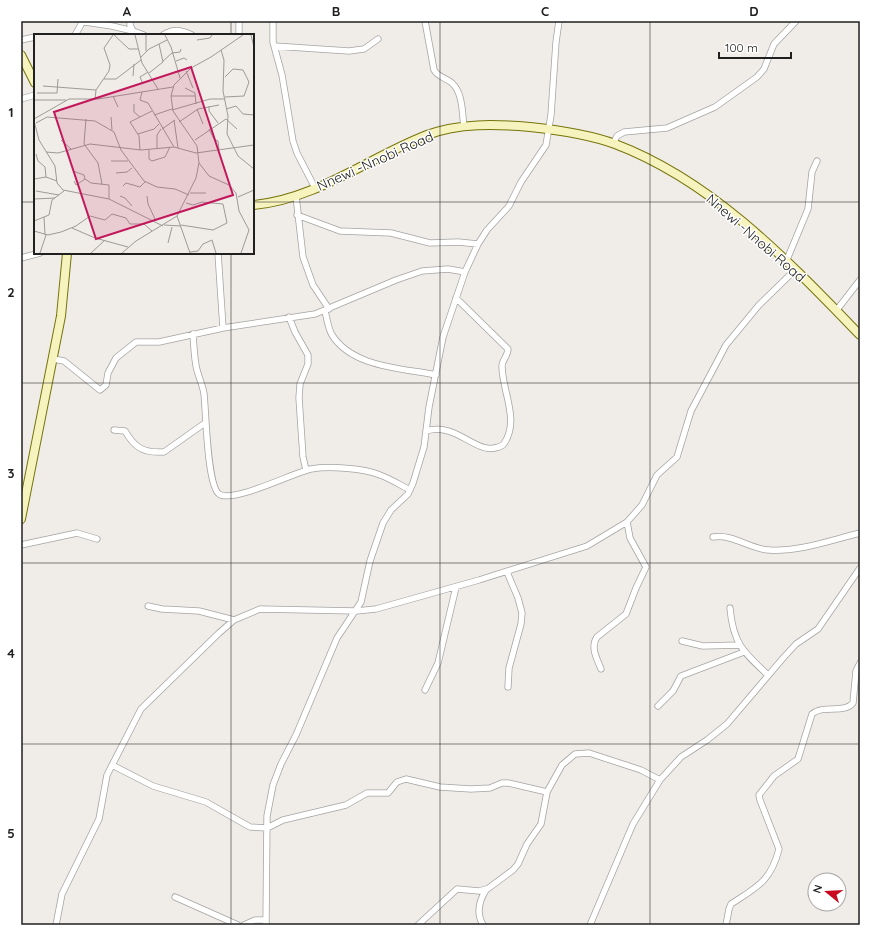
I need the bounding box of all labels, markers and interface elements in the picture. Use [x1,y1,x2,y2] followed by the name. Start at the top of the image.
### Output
[123,3,132,19] text: A
[332,3,340,19] text: B
[541,3,549,19] text: C
[749,3,759,19] text: D
[34,34,254,254] inset map
[719,34,791,60] scale bar
[725,40,758,55] text: 100 m
[8,104,14,120] text: 1
[314,127,436,195] street label: Nnewi -Nnobi Road
[703,190,809,286] street label: Nnewi -Nnobi Road
[7,284,15,300] text: 2
[8,465,15,481] text: 3
[7,645,15,661] text: 4
[7,825,15,841] text: 5
[807,872,847,912] north arrow
[810,883,825,895] text: N

